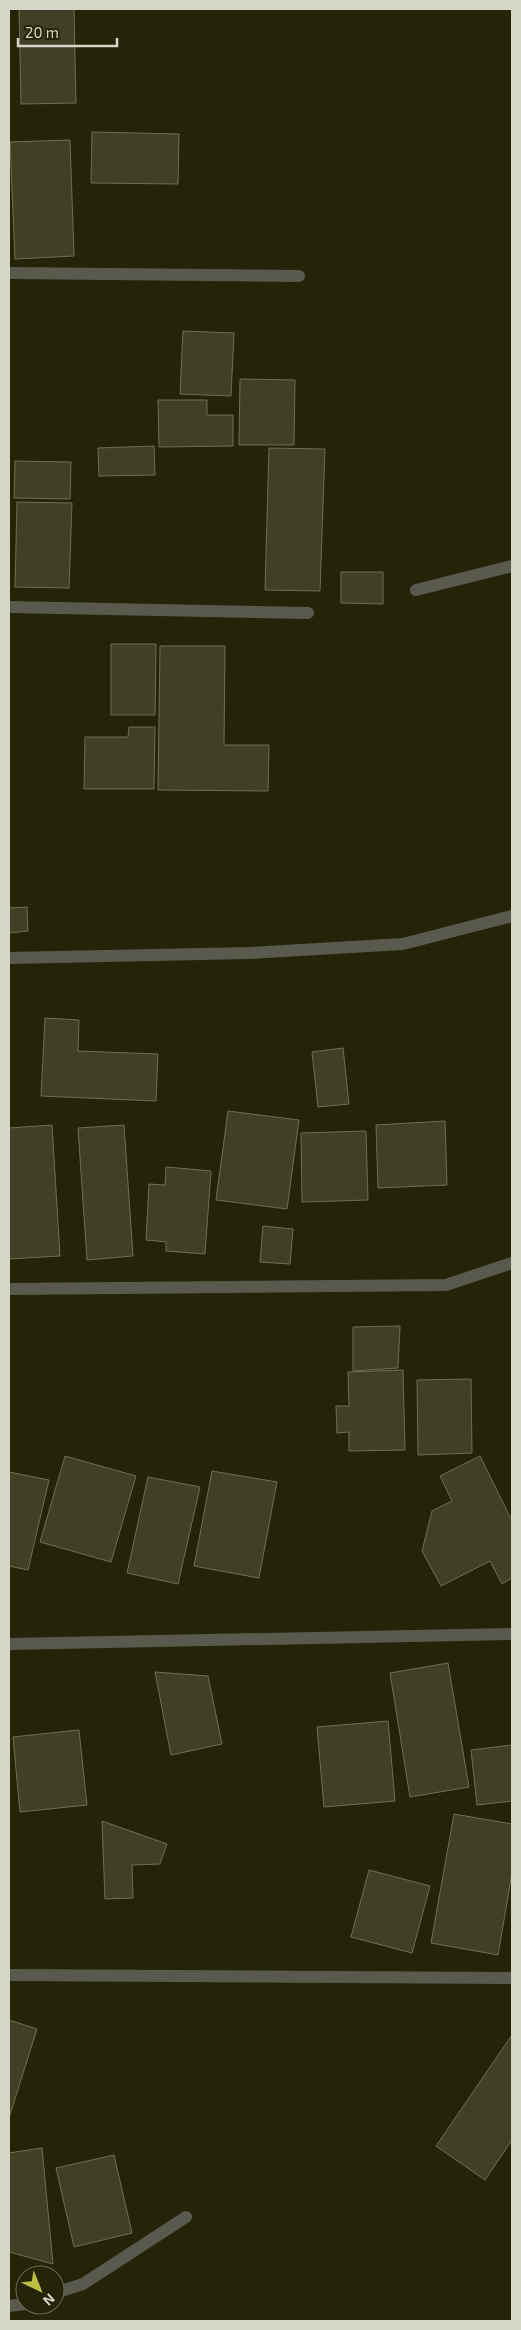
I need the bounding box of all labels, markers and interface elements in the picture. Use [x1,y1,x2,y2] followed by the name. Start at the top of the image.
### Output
[18,15,116,47] scale bar
[25,23,59,41] text: 20 m
[15,2265,65,2315] north arrow
[40,2290,59,2310] text: N

